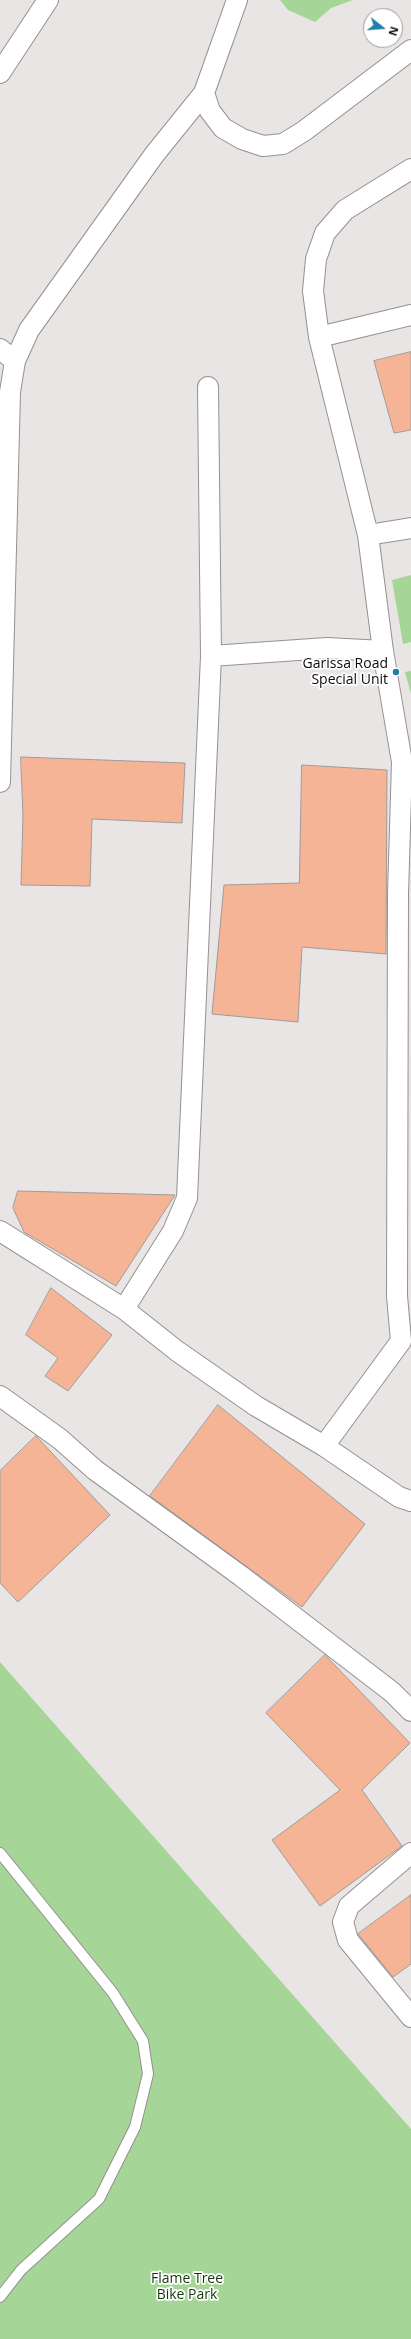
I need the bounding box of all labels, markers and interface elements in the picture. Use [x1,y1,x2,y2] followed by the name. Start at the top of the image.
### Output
[363,8,403,48] north arrow
[386,25,402,38] text: N
[303,656,388,688] place label: Garissa Road Special Unit
[391,667,401,677] marker: Garissa Road Special Unit
[151,2271,223,2304] park label: Flame Tree Bike Park

